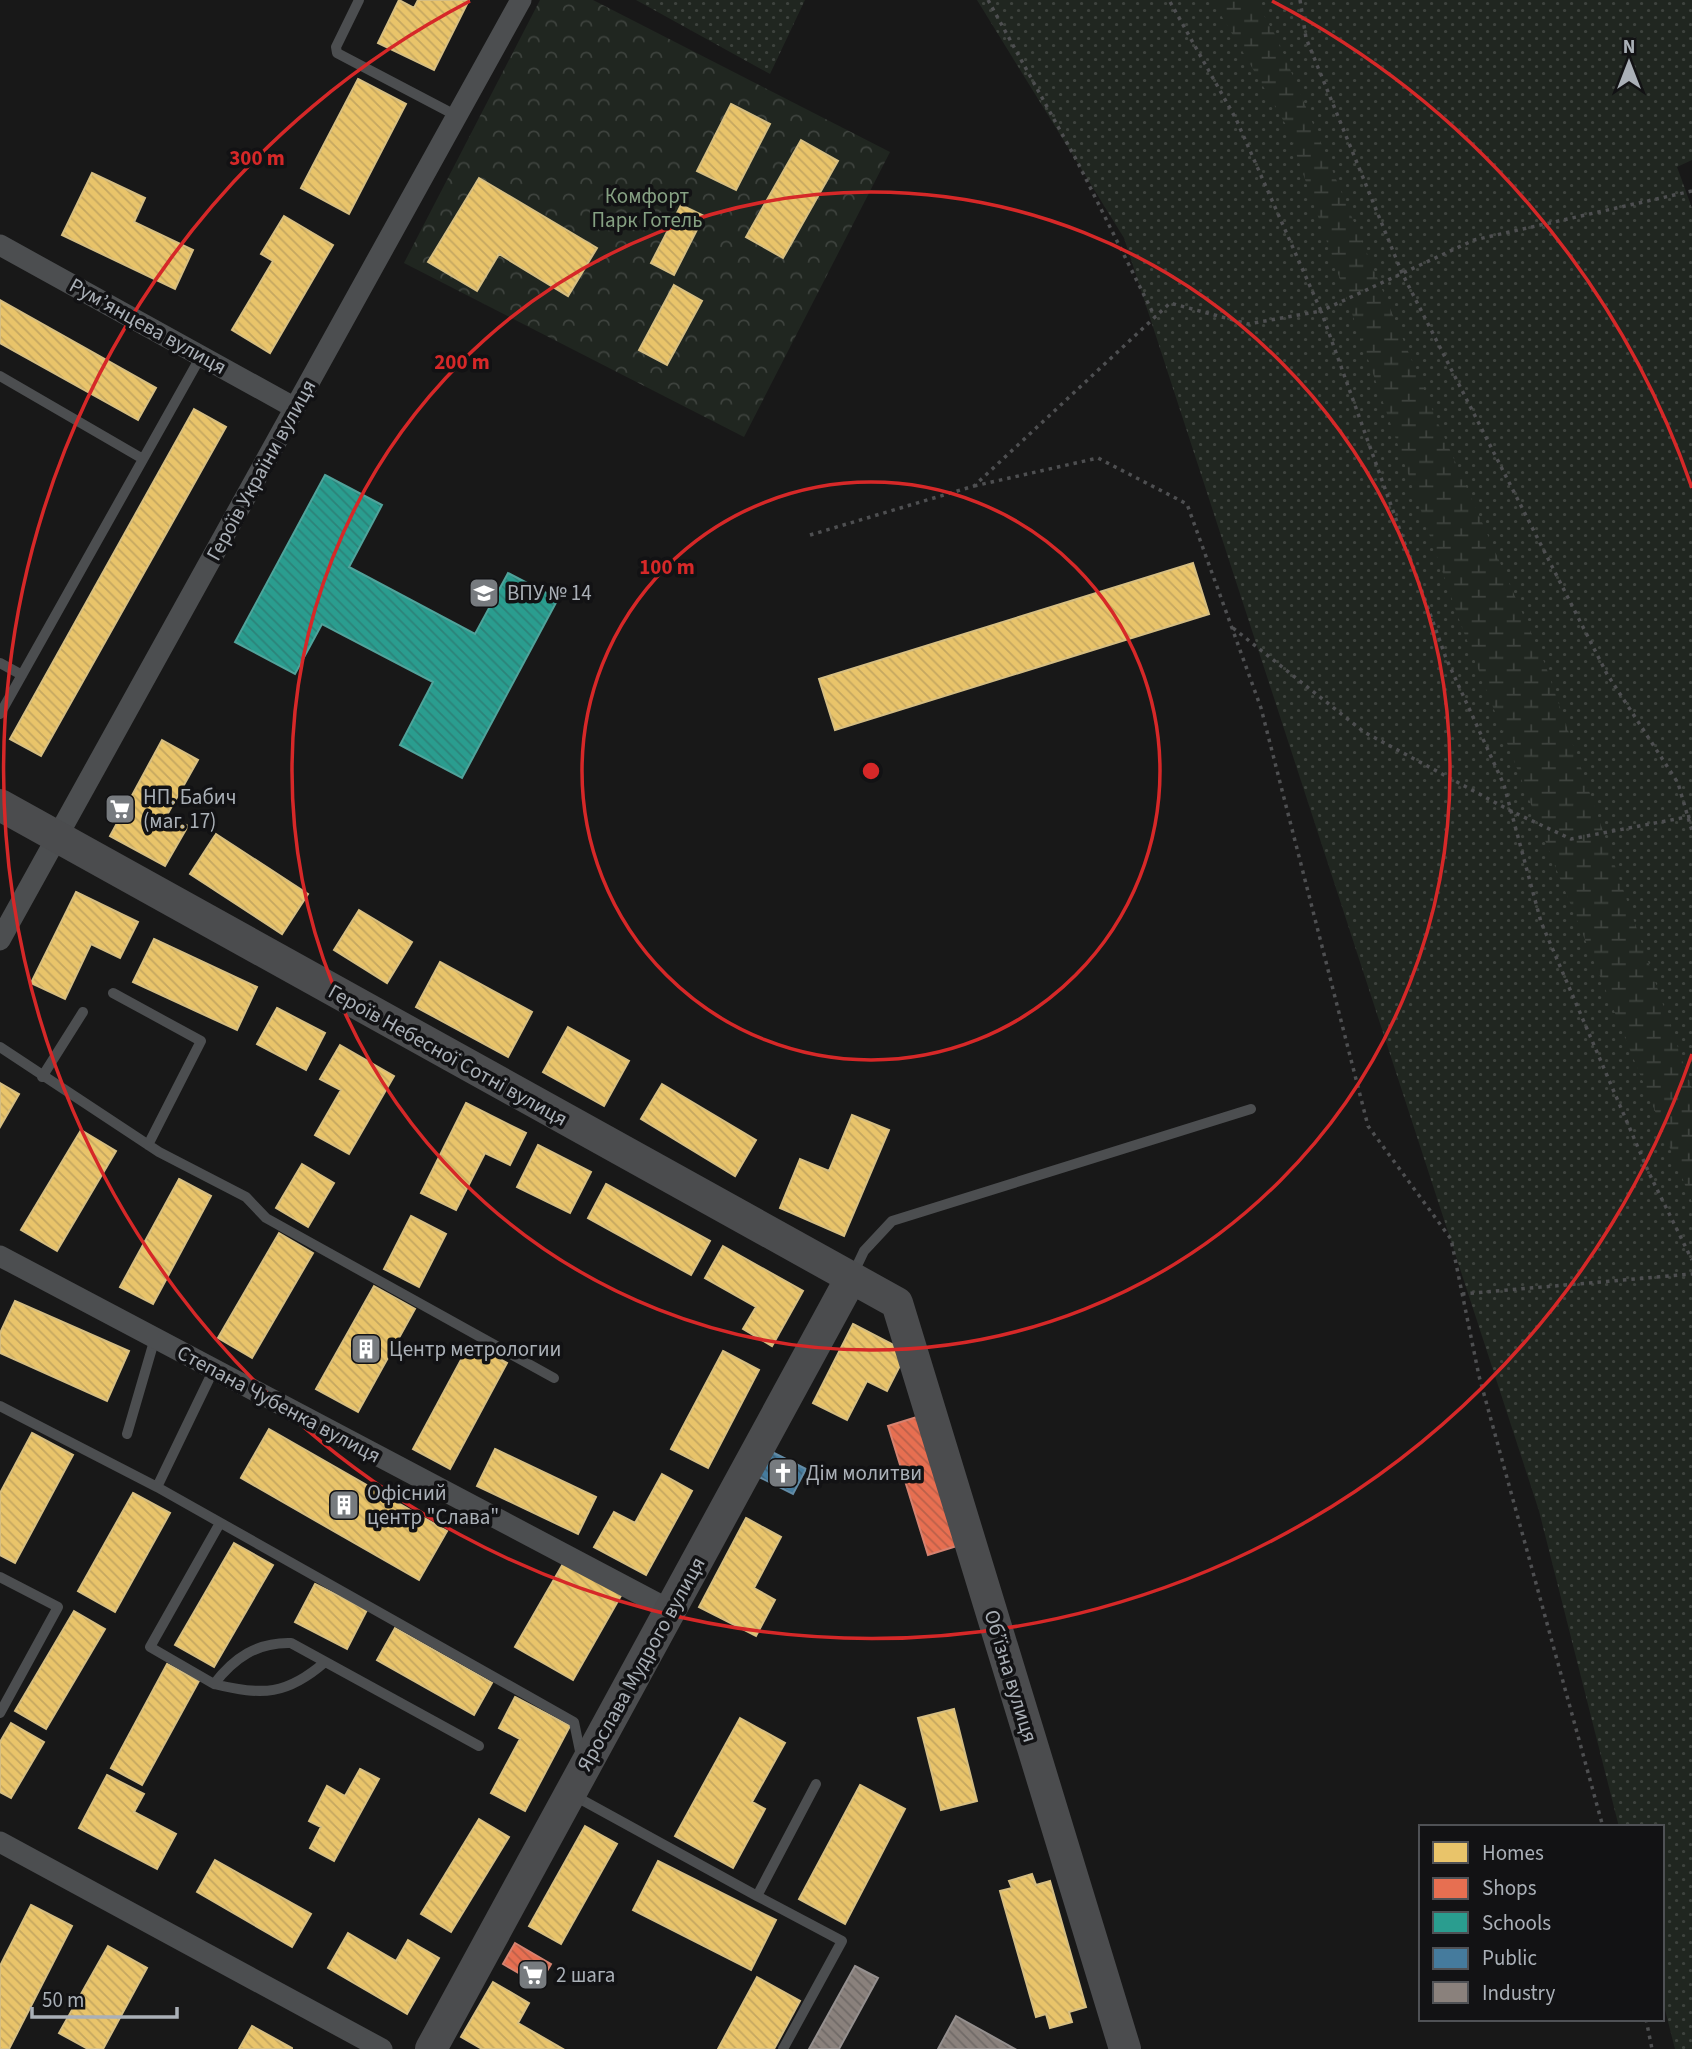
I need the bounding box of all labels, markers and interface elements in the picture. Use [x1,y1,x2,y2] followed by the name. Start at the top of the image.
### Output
[1594,28,1664,98] north arrow
[1623,34,1635,61] text: N
[229,143,285,173] text: 300 m
[592,181,702,235] park label: Комфорт Парк Готель
[64,270,232,382] street label: Рум’янцева вулиця
[434,347,490,377] text: 200 m
[199,374,323,566] street label: Героїв України вулиця
[639,552,695,582] text: 100 m
[467,576,501,610] school or university icon: ВПУ № 14
[507,578,592,608] place label: ВПУ № 14
[859,759,883,783] centre of rings
[143,782,236,836] place label: НП. Бабич (маг. 17)
[103,792,137,826] supermarket icon: НП. Бабич (маг. 17)
[323,977,573,1133] street label: Героїв Небесної Сотні вулиця
[349,1332,383,1366] building icon: Центр метрологии
[389,1334,561,1364] place label: Центр метрологии
[172,1338,386,1470] street label: Степана Чубенка вулиця
[766,1456,800,1490] church icon: Дім молитви
[806,1458,922,1488] place label: Дім молитви
[367,1478,499,1532] place label: Офісний центр "Слава"
[327,1488,361,1522] building icon: Офісний центр "Слава"
[570,1551,712,1777] street label: Ярослава Мудрого вулиця
[977,1606,1045,1746] street label: Об’їзна вулиця
[1419,1825,1664,2021] legend
[1482,1838,1544,1868] text: Homes
[1482,1873,1537,1903] text: Shops
[1482,1908,1551,1938] text: Schools
[1482,1943,1537,1973] text: Public
[516,1958,550,1992] supermarket icon: 2 шага
[556,1960,615,1990] place label: 2 шага
[32,1976,177,2020] scale bar
[1482,1978,1555,2008] text: Industry
[42,1985,84,2015] text: 50 m

